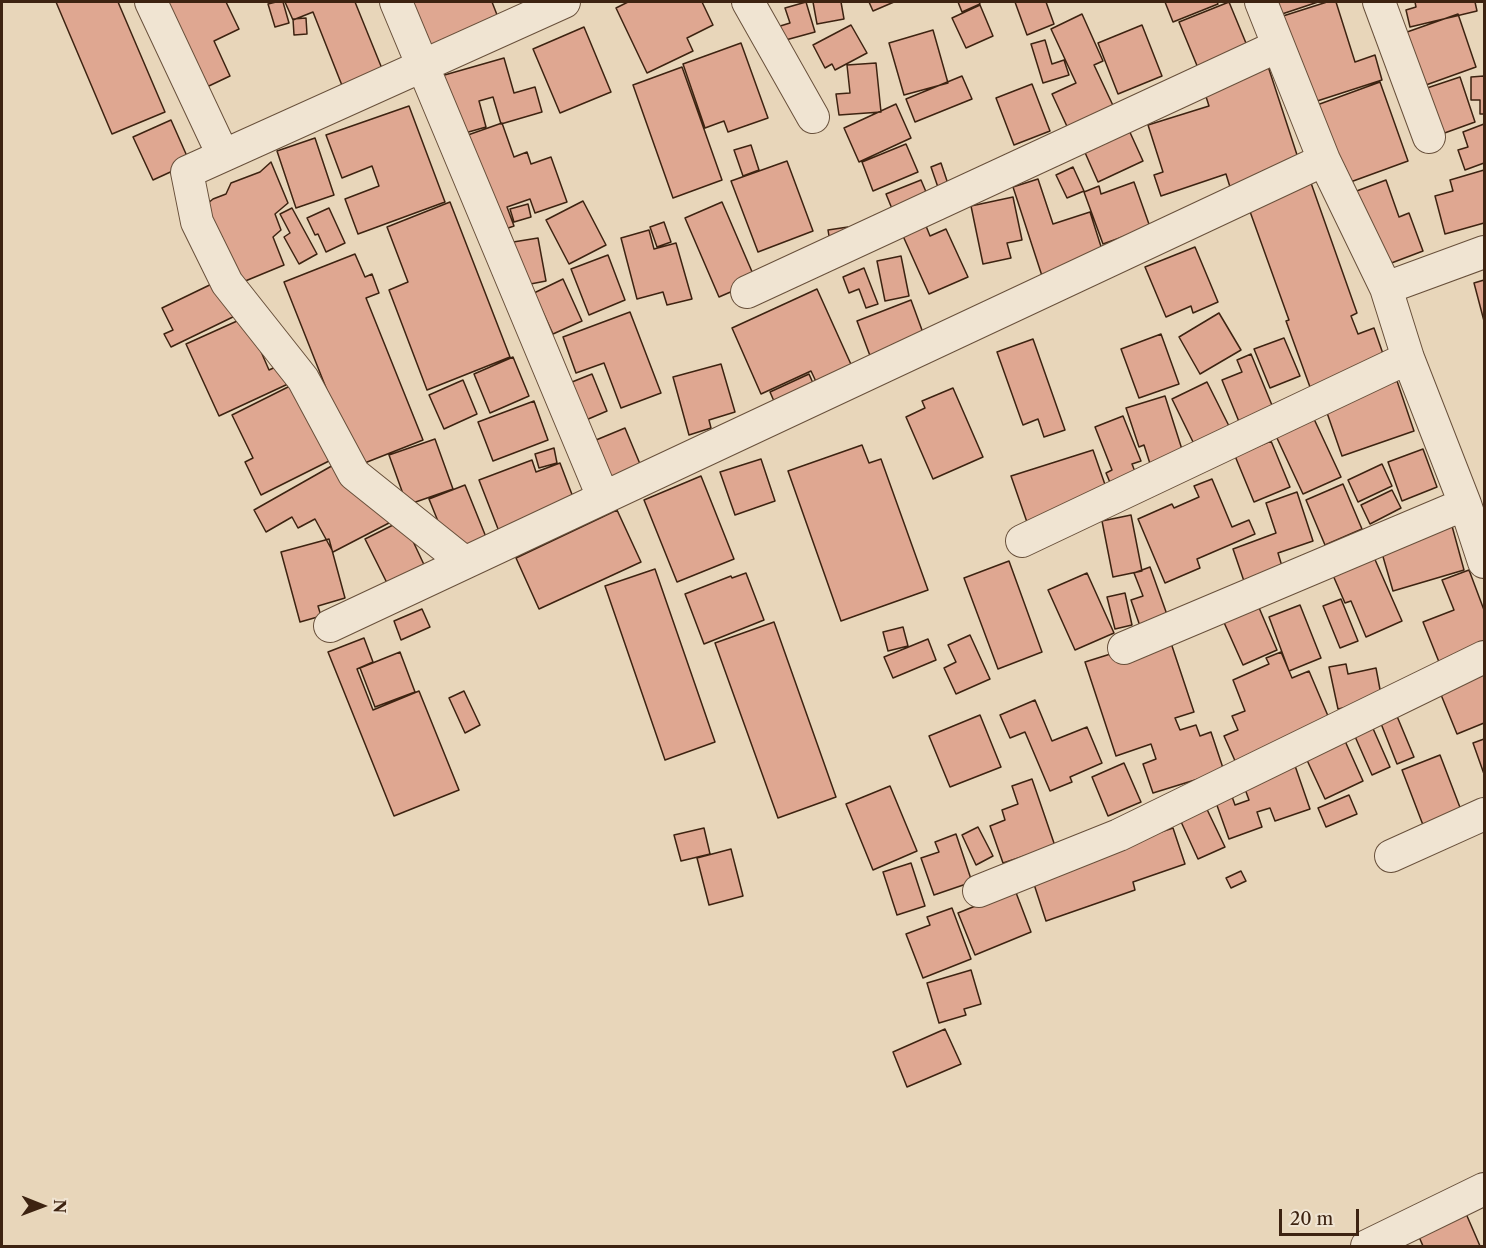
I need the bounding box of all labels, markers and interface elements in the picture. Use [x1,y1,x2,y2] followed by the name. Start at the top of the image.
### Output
[12,1176,72,1236] north arrow
[1282,1197,1362,1235] scale bar
[50,1199,70,1213] text: N
[1290,1208,1333,1230] text: 20 m

